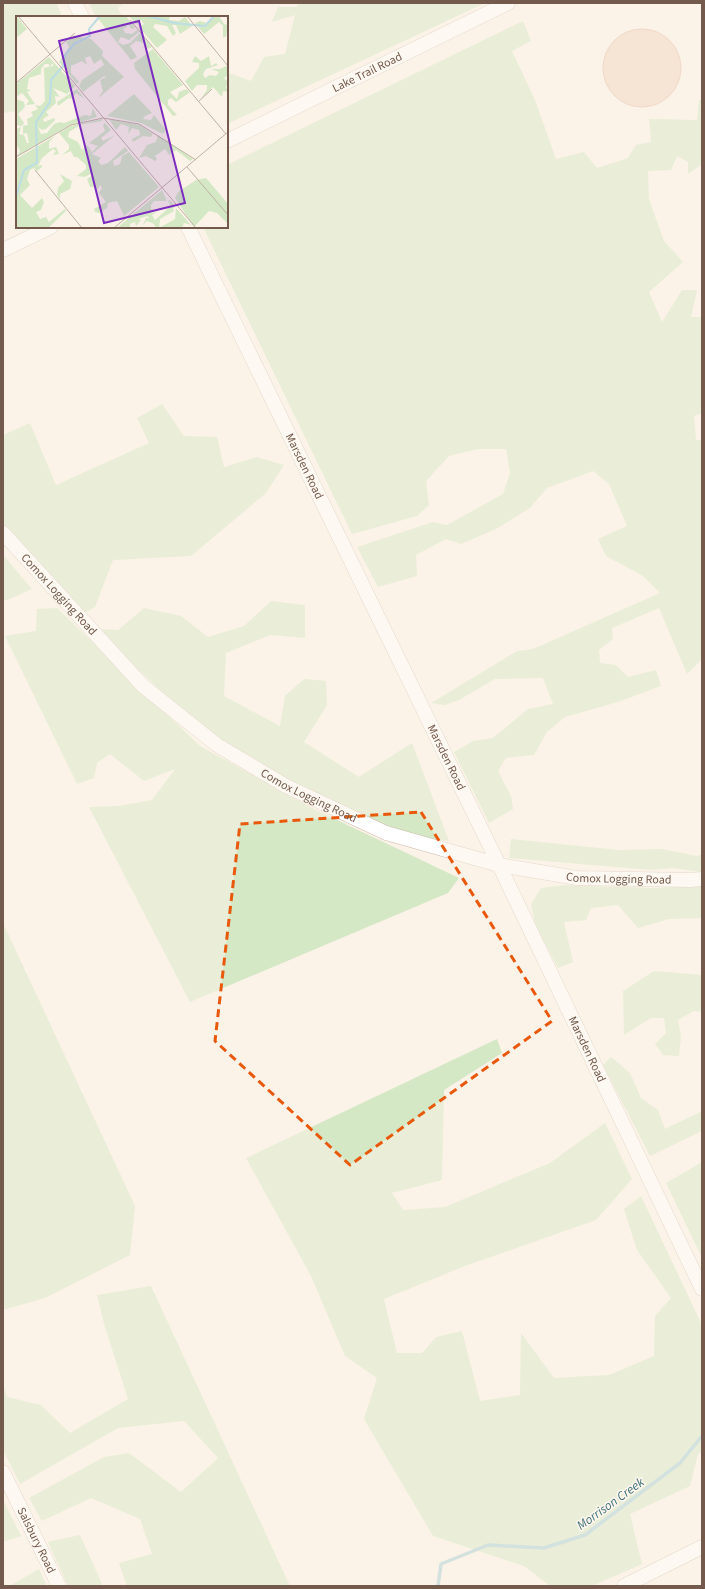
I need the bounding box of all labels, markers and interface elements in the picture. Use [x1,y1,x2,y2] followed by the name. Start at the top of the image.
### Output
[16,16,228,228] inset map
[329,48,405,97] street label: Lake Trail Road
[281,431,327,502] street label: Marsden Road
[17,550,101,639] street label: Comox Logging Road
[423,722,469,793] street label: Marsden Road
[257,765,360,827] street label: Comox Logging Road
[565,868,672,889] street label: Comox Logging Road
[564,1014,610,1085] street label: Marsden Road
[573,1473,649,1534] water label: Morrison Creek
[13,1504,60,1577] street label: Salsbury Road

